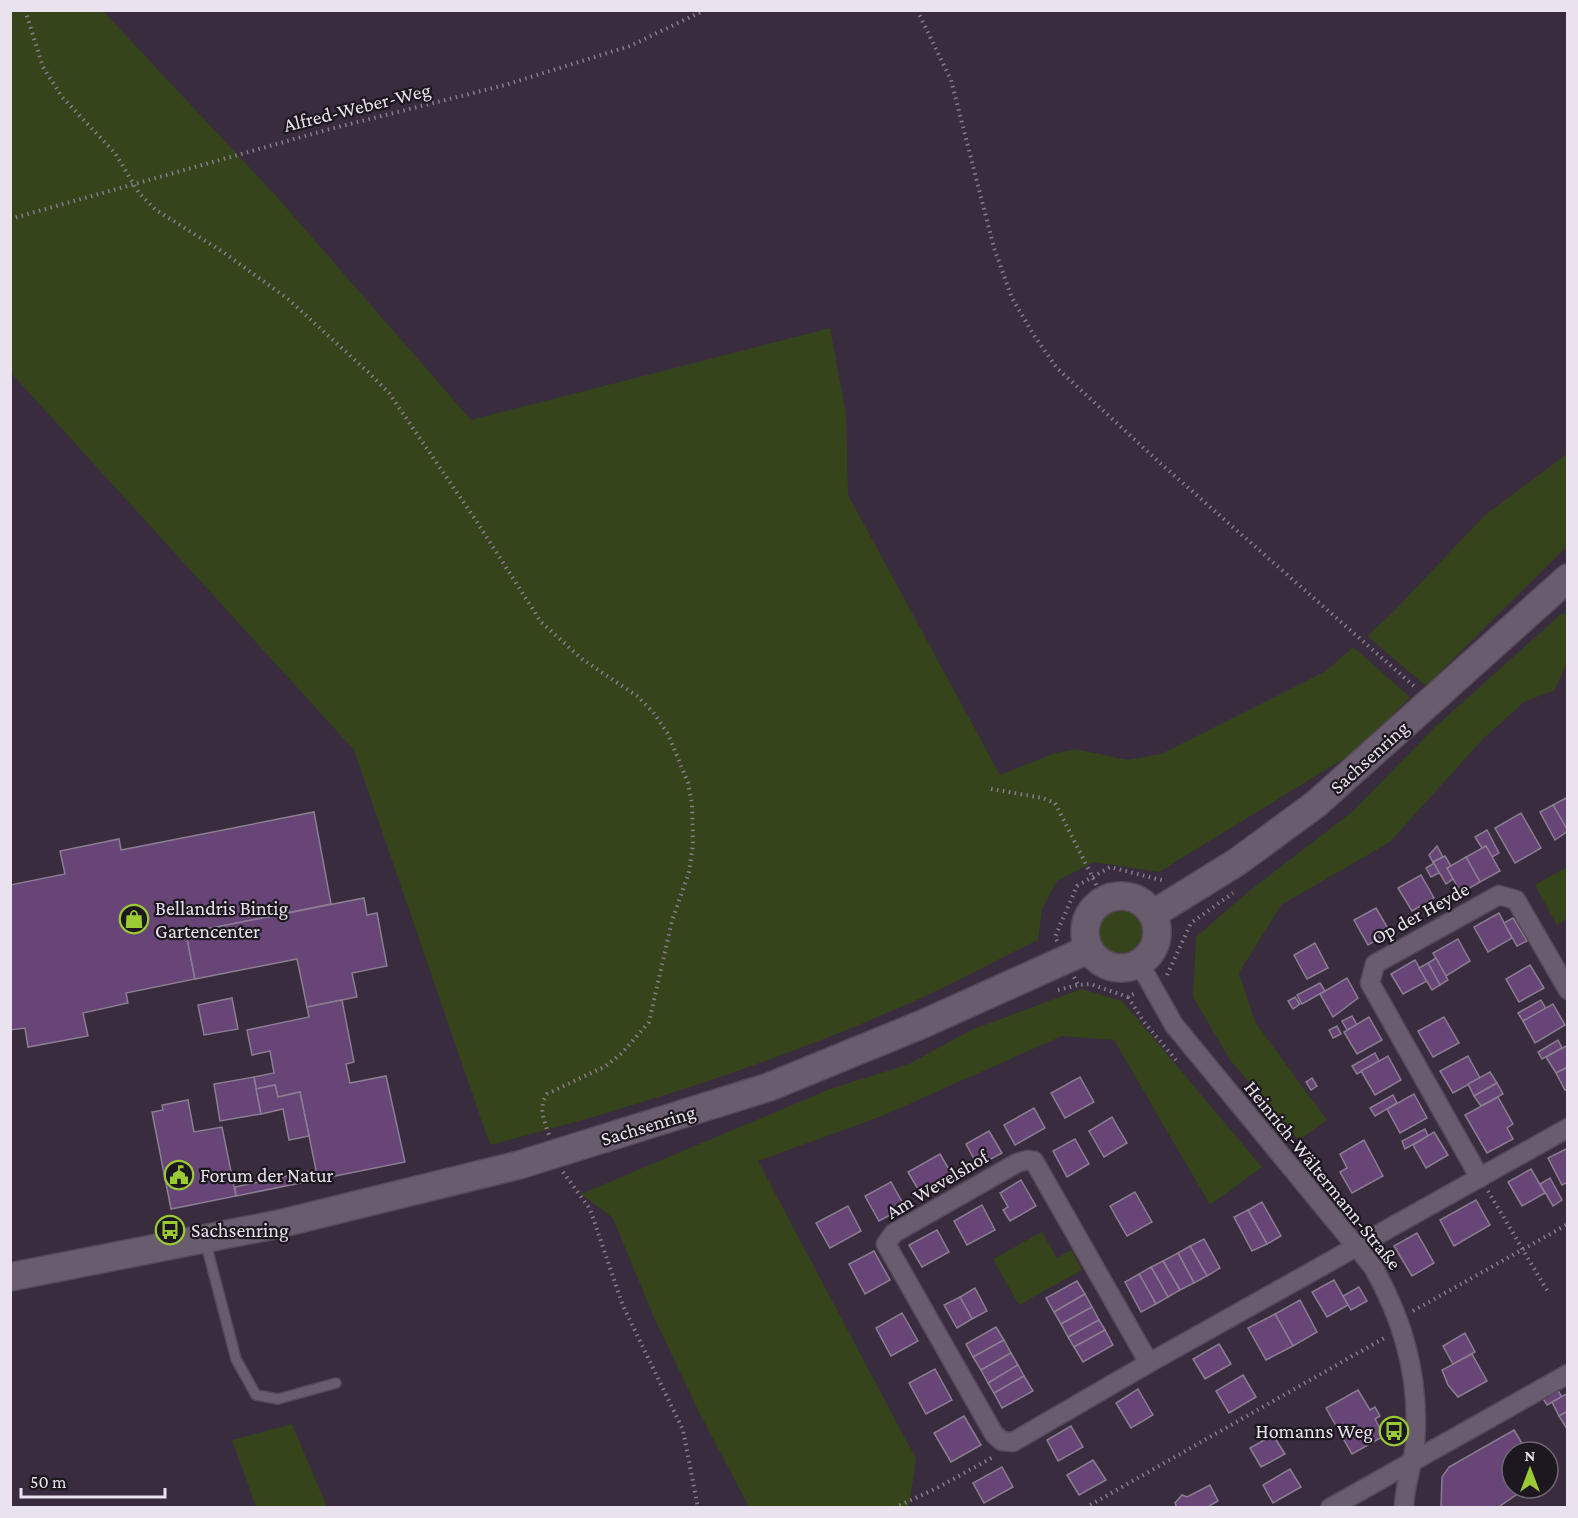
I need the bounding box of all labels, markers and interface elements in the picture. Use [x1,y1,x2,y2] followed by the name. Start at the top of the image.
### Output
[281,78,433,137] street label: Alfred-Weber-Weg
[1325,716,1414,799] street label: Sachsenring
[1367,877,1473,950] street label: Op der Heyde
[155,897,288,942] place label: Bellandris Bintig Gartencenter
[118,903,150,935] shop icon: Bellandris Bintig Gartencenter
[1240,1076,1406,1274] street label: Heinrich-Wältermann-Straße
[598,1100,699,1151] street label: Sachsenring
[882,1144,993,1223] street label: Am Wevelshof
[163,1159,195,1191] public building icon: Forum der Natur
[200,1164,334,1186] place label: Forum der Natur
[154,1214,186,1246] bus stop icon: Sachsenring
[191,1219,289,1242] place label: Sachsenring
[1378,1415,1410,1447] bus stop icon: Homanns Weg
[1256,1420,1373,1443] place label: Homanns Weg
[1500,1440,1560,1500] north arrow
[1525,1447,1536,1464] text: N
[21,1461,165,1499] scale bar
[30,1472,67,1492] text: 50 m

